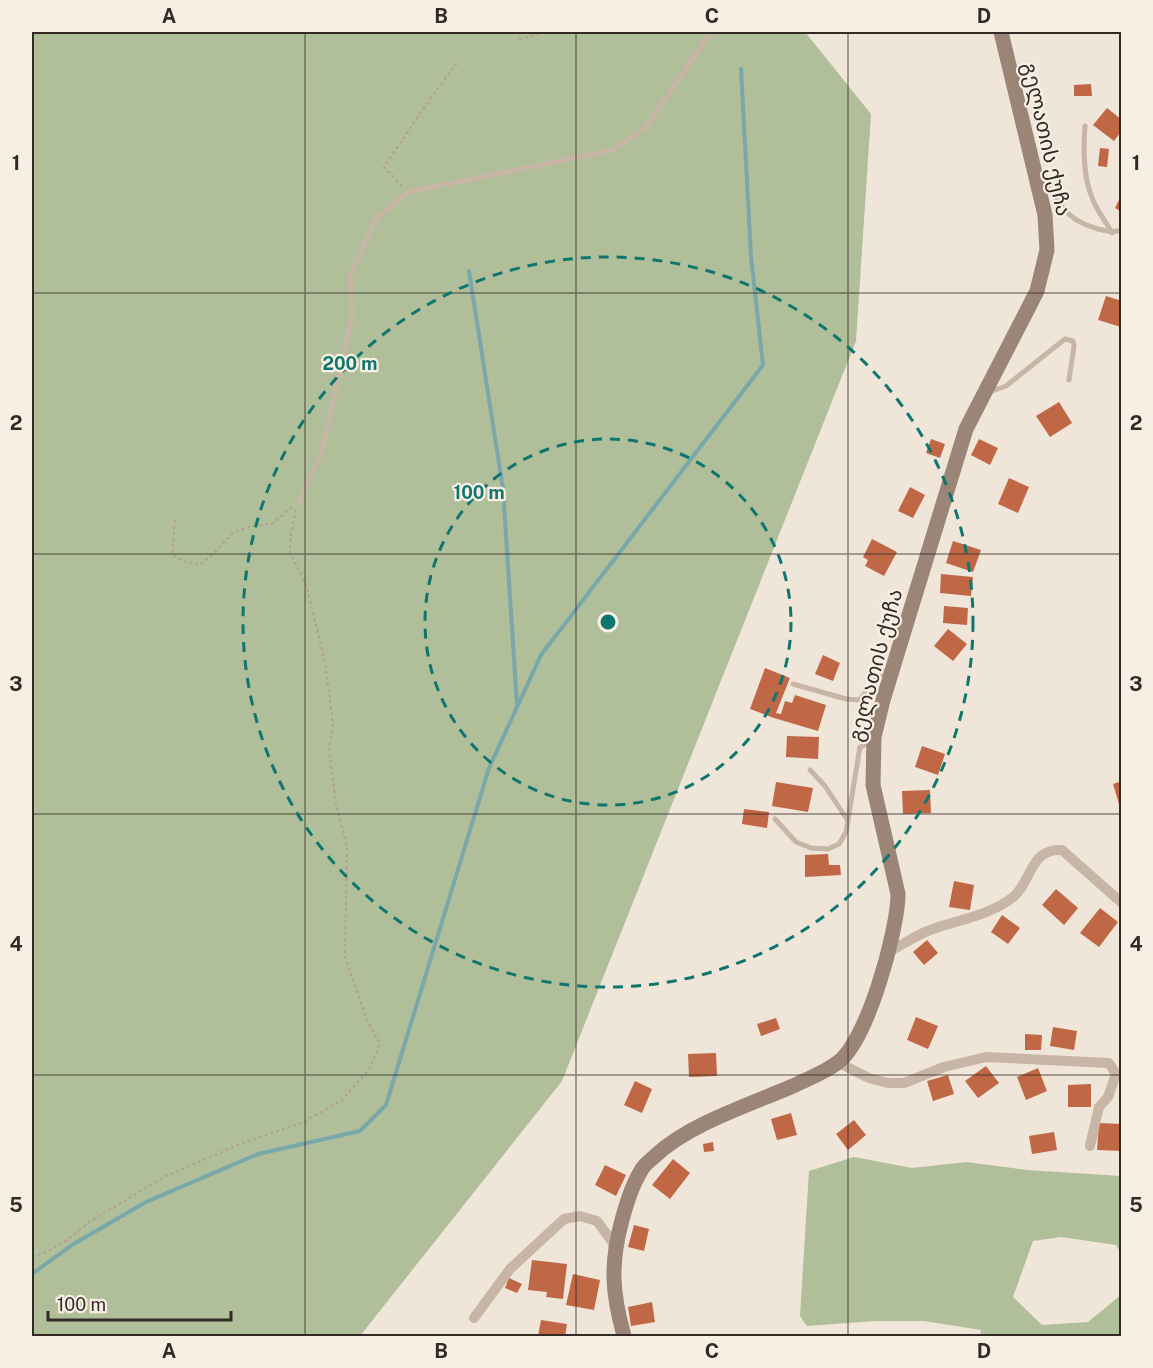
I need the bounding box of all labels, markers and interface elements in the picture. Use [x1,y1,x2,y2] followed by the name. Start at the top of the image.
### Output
[162,4,176,28] text: A
[434,4,448,28] text: B
[705,4,719,28] text: C
[977,4,991,28] text: D
[1016,60,1077,218] street label: გელათის ქუჩა
[12,151,20,175] text: 1
[1132,151,1140,175] text: 1
[323,353,377,374] text: 200 m
[10,411,22,435] text: 2
[1130,411,1142,435] text: 2
[453,482,505,503] text: 100 m
[843,586,908,744] street label: გელათის ქუჩა
[598,612,618,632] centre of rings
[9,672,23,696] text: 3
[1129,672,1143,696] text: 3
[9,932,23,956] text: 4
[1129,932,1143,956] text: 4
[9,1193,23,1217] text: 5
[1129,1193,1143,1217] text: 5
[48,1284,231,1322] scale bar
[57,1294,106,1315] text: 100 m
[162,1339,176,1363] text: A
[434,1339,448,1363] text: B
[705,1339,719,1363] text: C
[977,1339,991,1363] text: D

